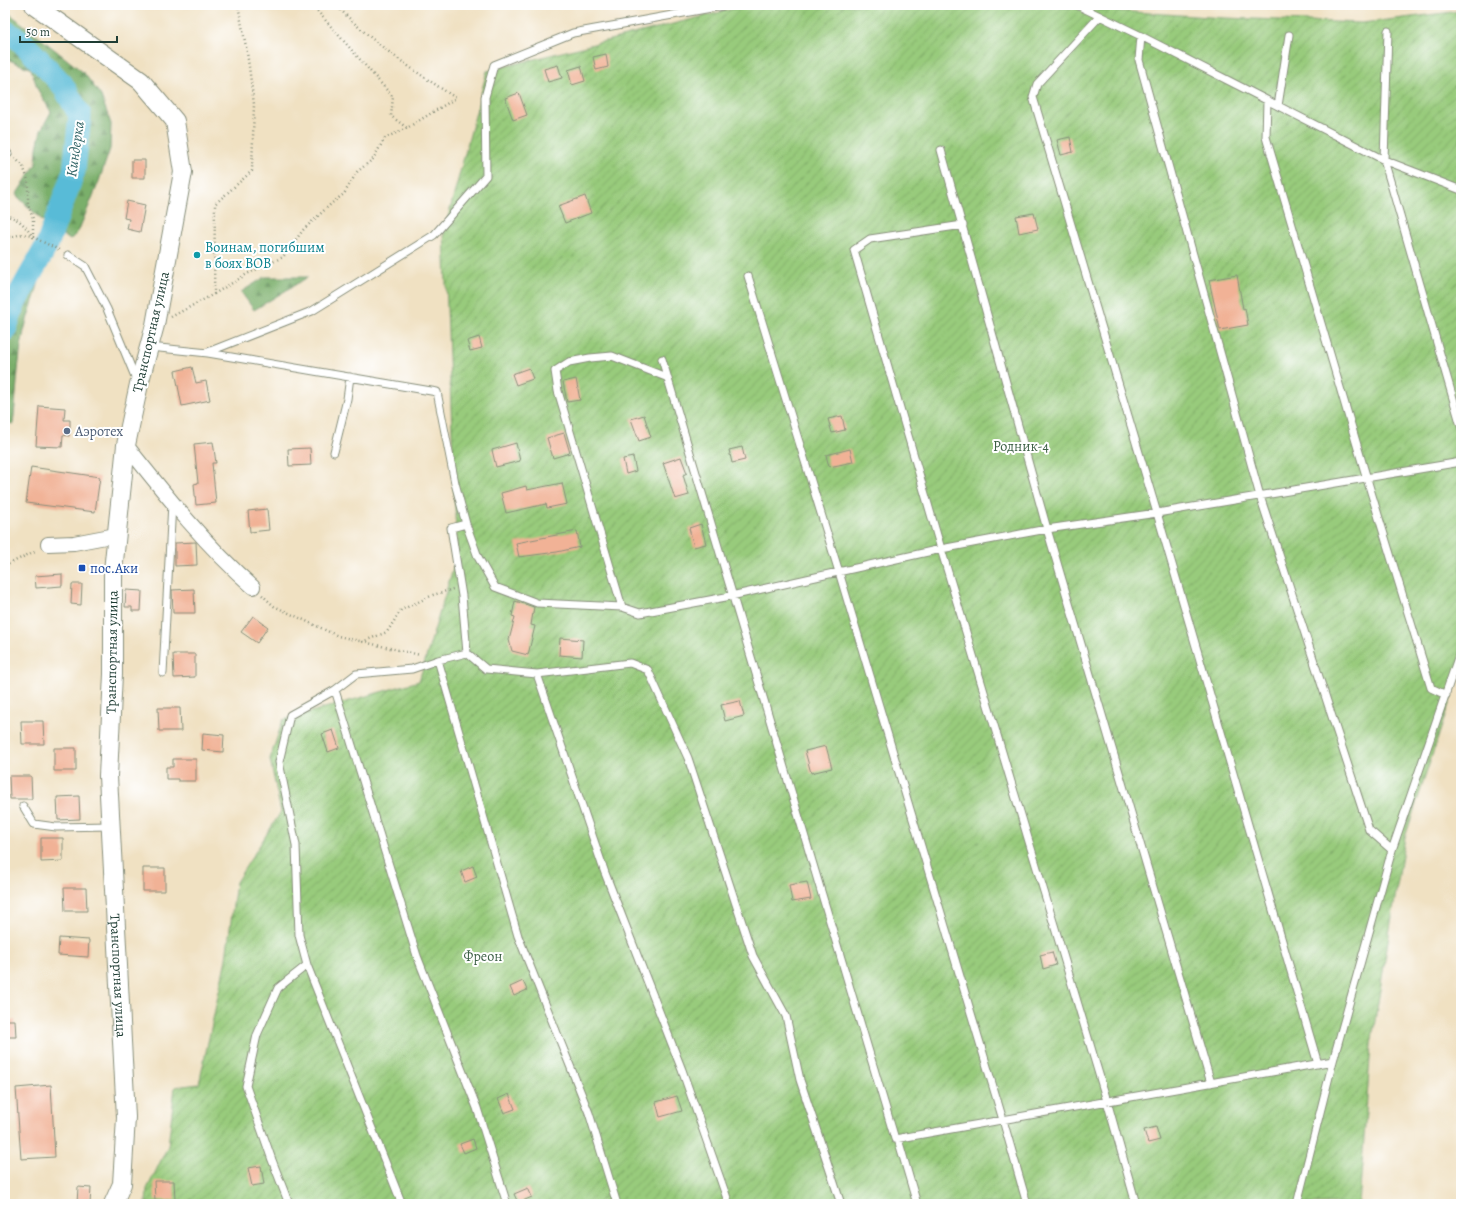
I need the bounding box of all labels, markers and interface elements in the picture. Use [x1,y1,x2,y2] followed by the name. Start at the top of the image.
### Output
[20,18,117,44] scale bar
[26,24,50,40] text: 50 m
[61,120,89,178] water label: Киндерка
[205,238,325,273] place label: Воинам, погибшим в боях ВОВ
[192,250,202,260] marker: Воинам, погибшим в боях ВОВ
[128,269,174,394] street label: Транспортная улица
[74,422,123,441] place label: Аэротех
[62,426,72,436] marker: Аэротех
[993,437,1049,456] park label: Родник-4
[90,559,138,578] place label: пос.Аки
[77,563,87,573] marker: пос.Аки
[101,589,123,714] street label: Транспортная улица
[106,913,131,1038] street label: Транспортная улица
[464,947,502,966] park label: Фреон

